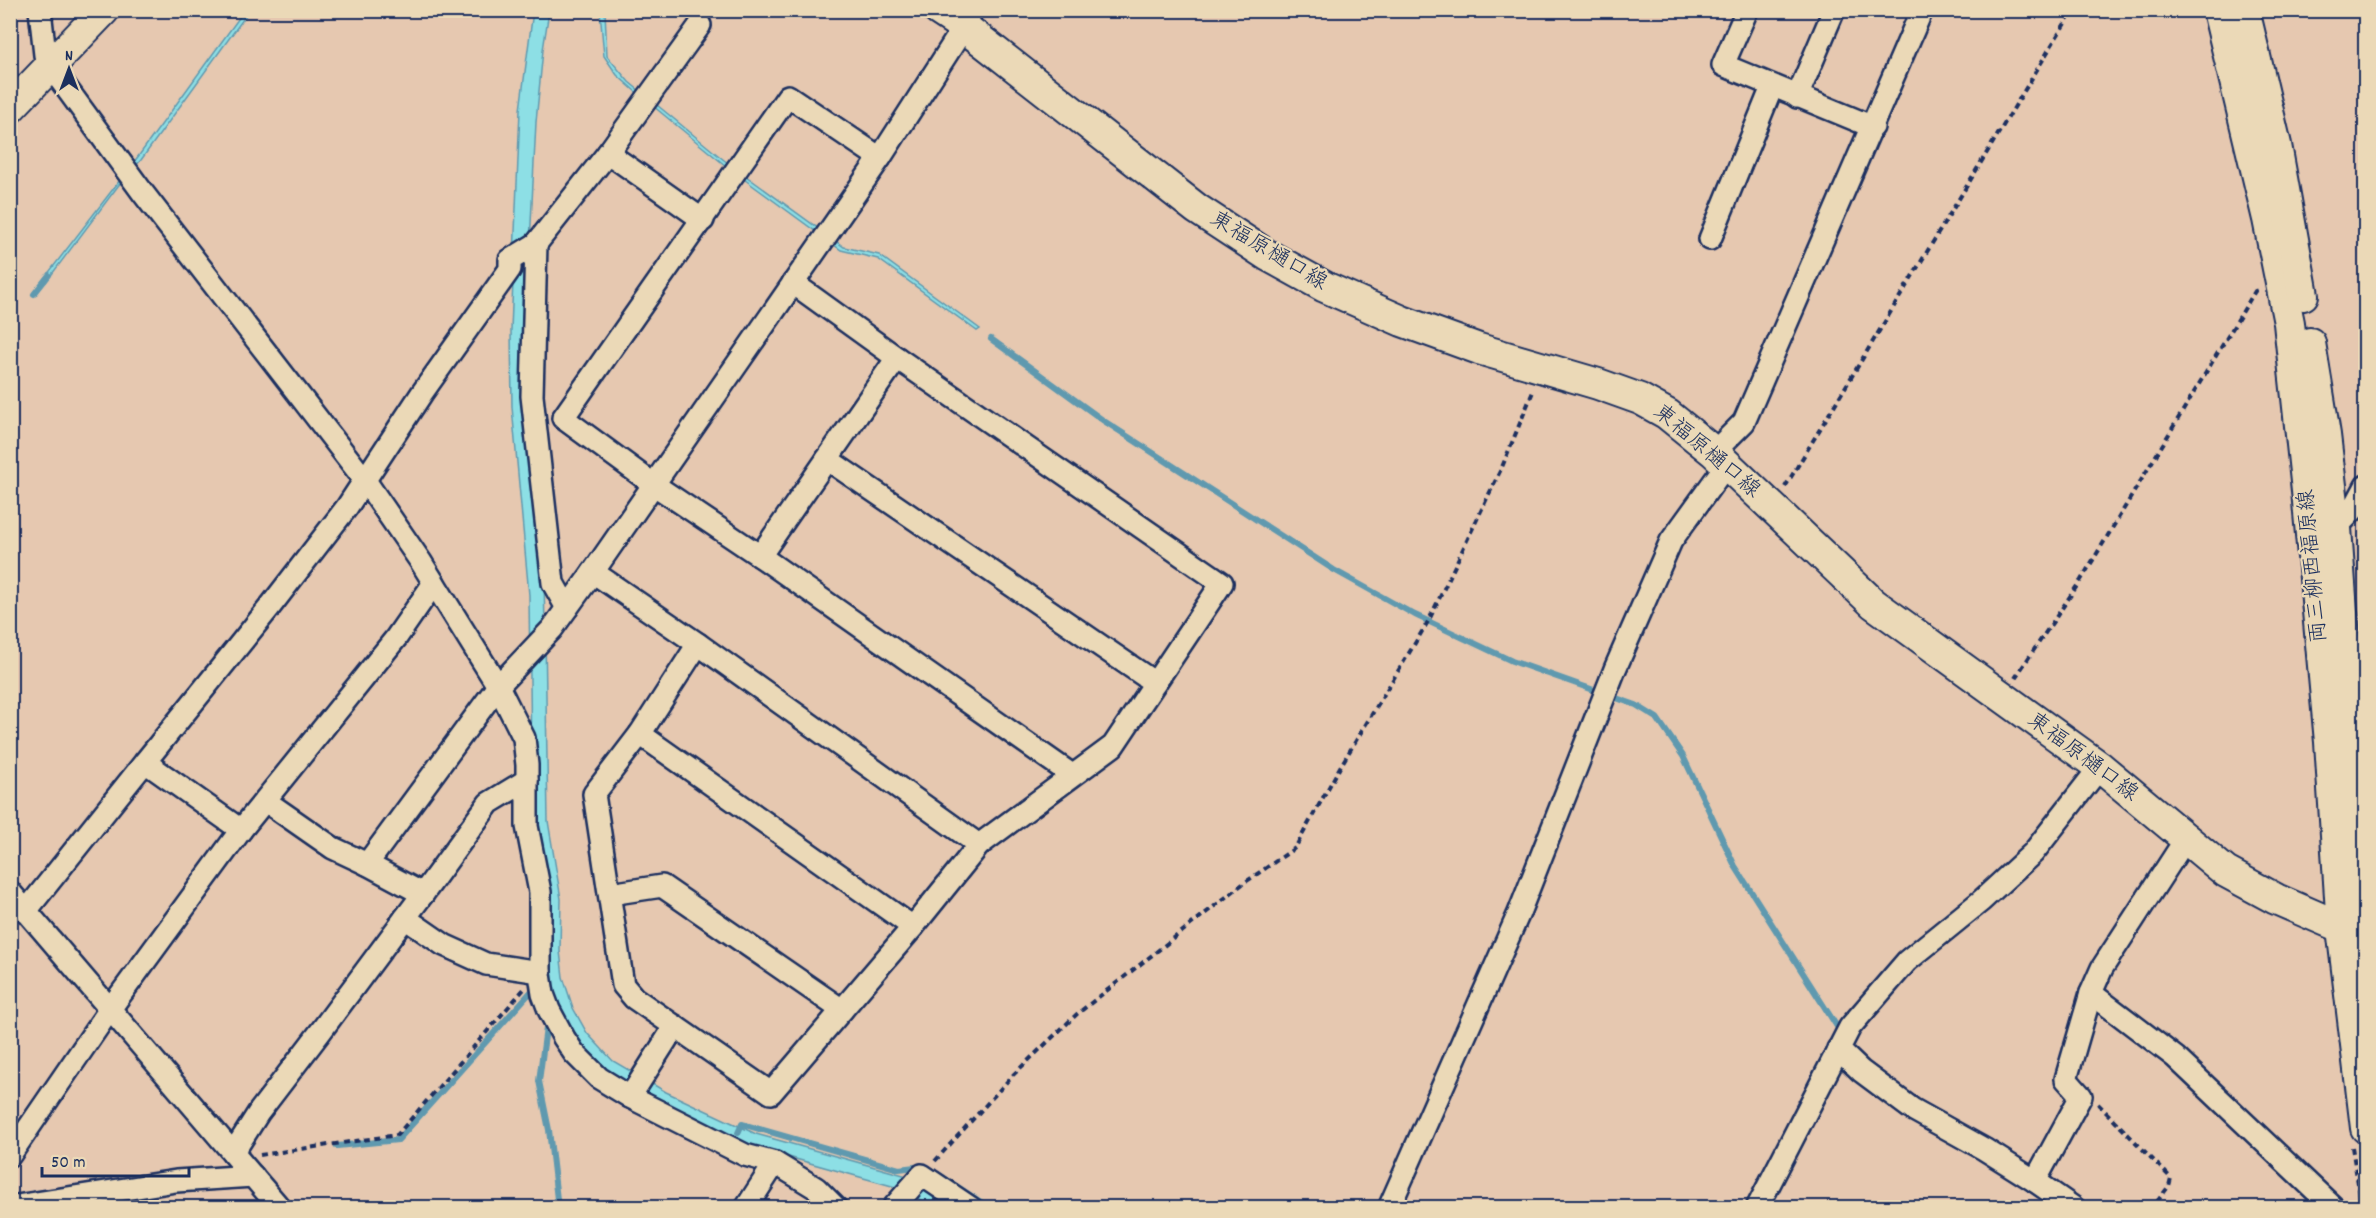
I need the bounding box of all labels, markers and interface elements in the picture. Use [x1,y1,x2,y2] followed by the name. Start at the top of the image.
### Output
[39,39,99,99] north arrow
[65,45,73,68] text: N
[1203,205,1333,299] street label: 東福原樋口線
[1645,398,1767,506] street label: 東福原樋口線
[2292,488,2336,644] street label: 両三柳西福原線
[2020,706,2144,810] street label: 東福原樋口線
[42,1140,189,1178] scale bar
[51,1151,86,1176] text: 50 m

